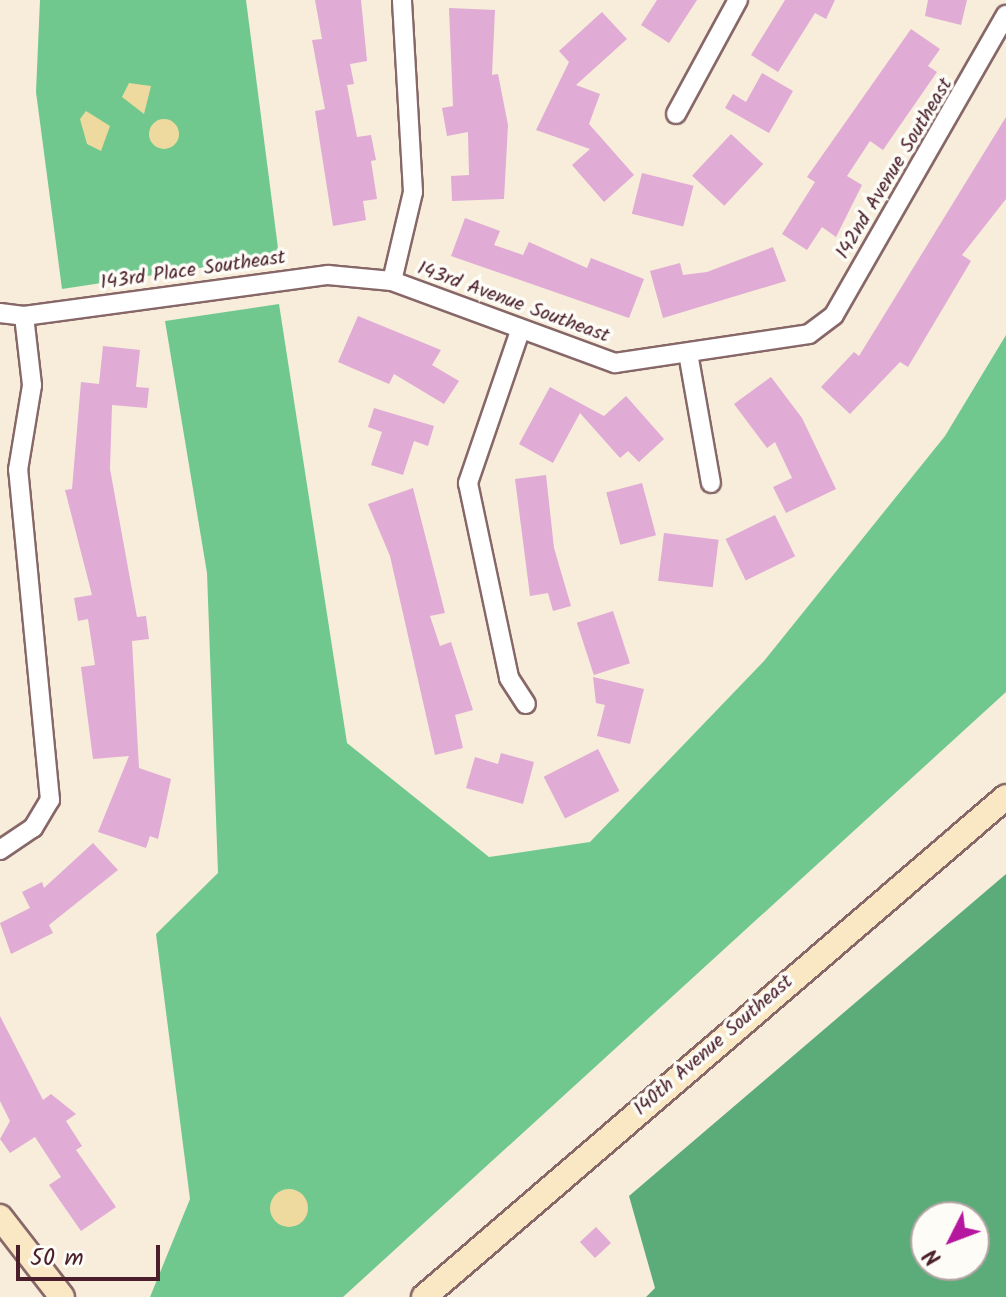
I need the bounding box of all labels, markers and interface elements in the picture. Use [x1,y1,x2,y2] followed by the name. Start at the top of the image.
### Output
[831,74,959,264] street label: 142nd Avenue Southeast
[99,246,287,296] street label: 143rd Place Southeast
[414,257,612,349] street label: 143rd Avenue Southeast
[629,970,799,1122] street label: 140th Avenue Southeast
[910,1201,990,1281] north arrow
[20,1229,164,1279] scale bar
[30,1239,84,1278] text: 50 m
[916,1239,951,1273] text: N

